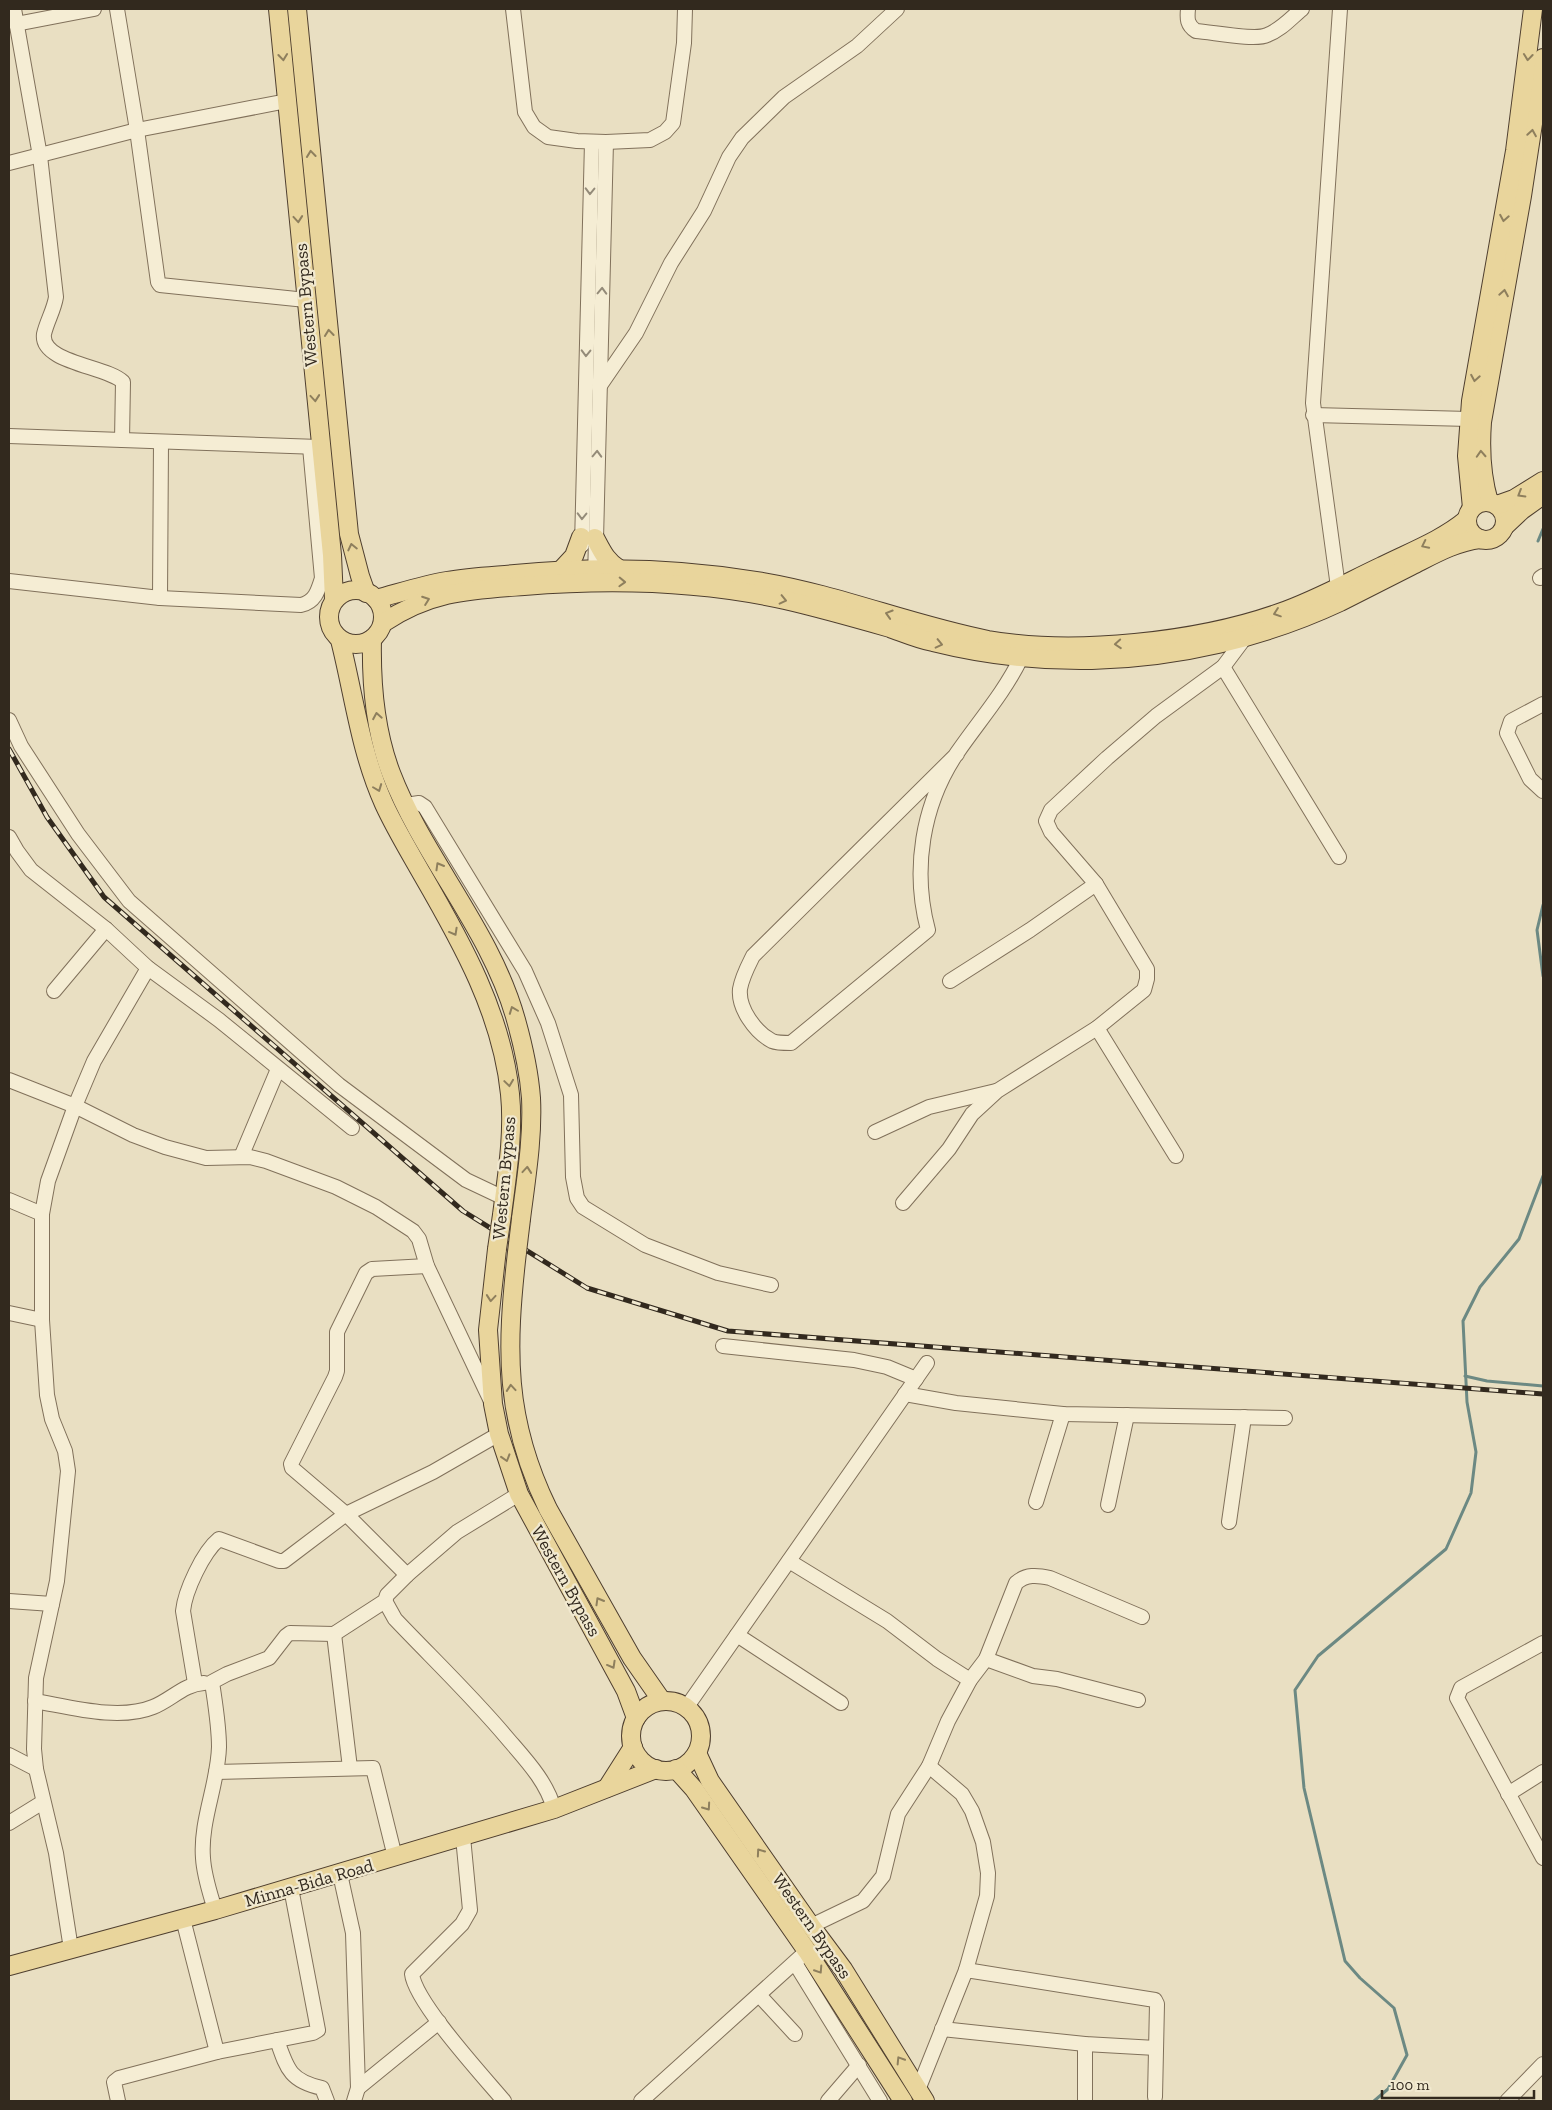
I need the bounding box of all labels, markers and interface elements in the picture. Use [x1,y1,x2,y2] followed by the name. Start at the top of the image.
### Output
[1523,53,1534,61] one-way arrow
[277,54,288,62] one-way arrow
[1526,129,1537,137] one-way arrow
[306,149,317,157] one-way arrow
[585,188,595,195] one-way arrow
[1499,213,1509,222] one-way arrow
[293,215,304,223] one-way arrow
[290,242,322,368] street label: Western Bypass
[597,287,607,295] one-way arrow
[1499,289,1509,298] one-way arrow
[324,329,335,337] one-way arrow
[581,350,591,358] one-way arrow
[1471,373,1481,382] one-way arrow
[310,394,321,402] one-way arrow
[1475,449,1486,457] one-way arrow
[592,450,602,458] one-way arrow
[1517,488,1526,498] one-way arrow
[577,512,587,520] one-way arrow
[1421,539,1430,549] one-way arrow
[347,542,358,551] one-way arrow
[618,577,626,587] one-way arrow
[778,594,787,605] one-way arrow
[421,596,429,606] one-way arrow
[1274,608,1282,618] one-way arrow
[886,610,894,620] one-way arrow
[935,638,944,649] one-way arrow
[1114,638,1122,649] one-way arrow
[372,712,383,721] one-way arrow
[372,783,382,792] one-way arrow
[435,862,445,871] one-way arrow
[447,926,457,935] one-way arrow
[508,1006,519,1015] one-way arrow
[503,1079,513,1088] one-way arrow
[488,1115,520,1241] street label: Western Bypass
[521,1166,532,1174] one-way arrow
[486,1294,497,1302] one-way arrow
[506,1383,517,1391] one-way arrow
[500,1454,510,1462] one-way arrow
[526,1522,606,1641] street label: Western Bypass
[595,1597,605,1606] one-way arrow
[605,1660,615,1669] one-way arrow
[701,1801,710,1811] one-way arrow
[758,1849,766,1858] one-way arrow
[242,1854,376,1912] street label: Minna-Bida Road
[768,1869,857,1983] street label: Western Bypass
[813,1964,822,1973] one-way arrow
[896,2056,906,2065] one-way arrow
[1382,2068,1534,2100] scale bar
[1390,2076,1429,2094] text: 100 m

